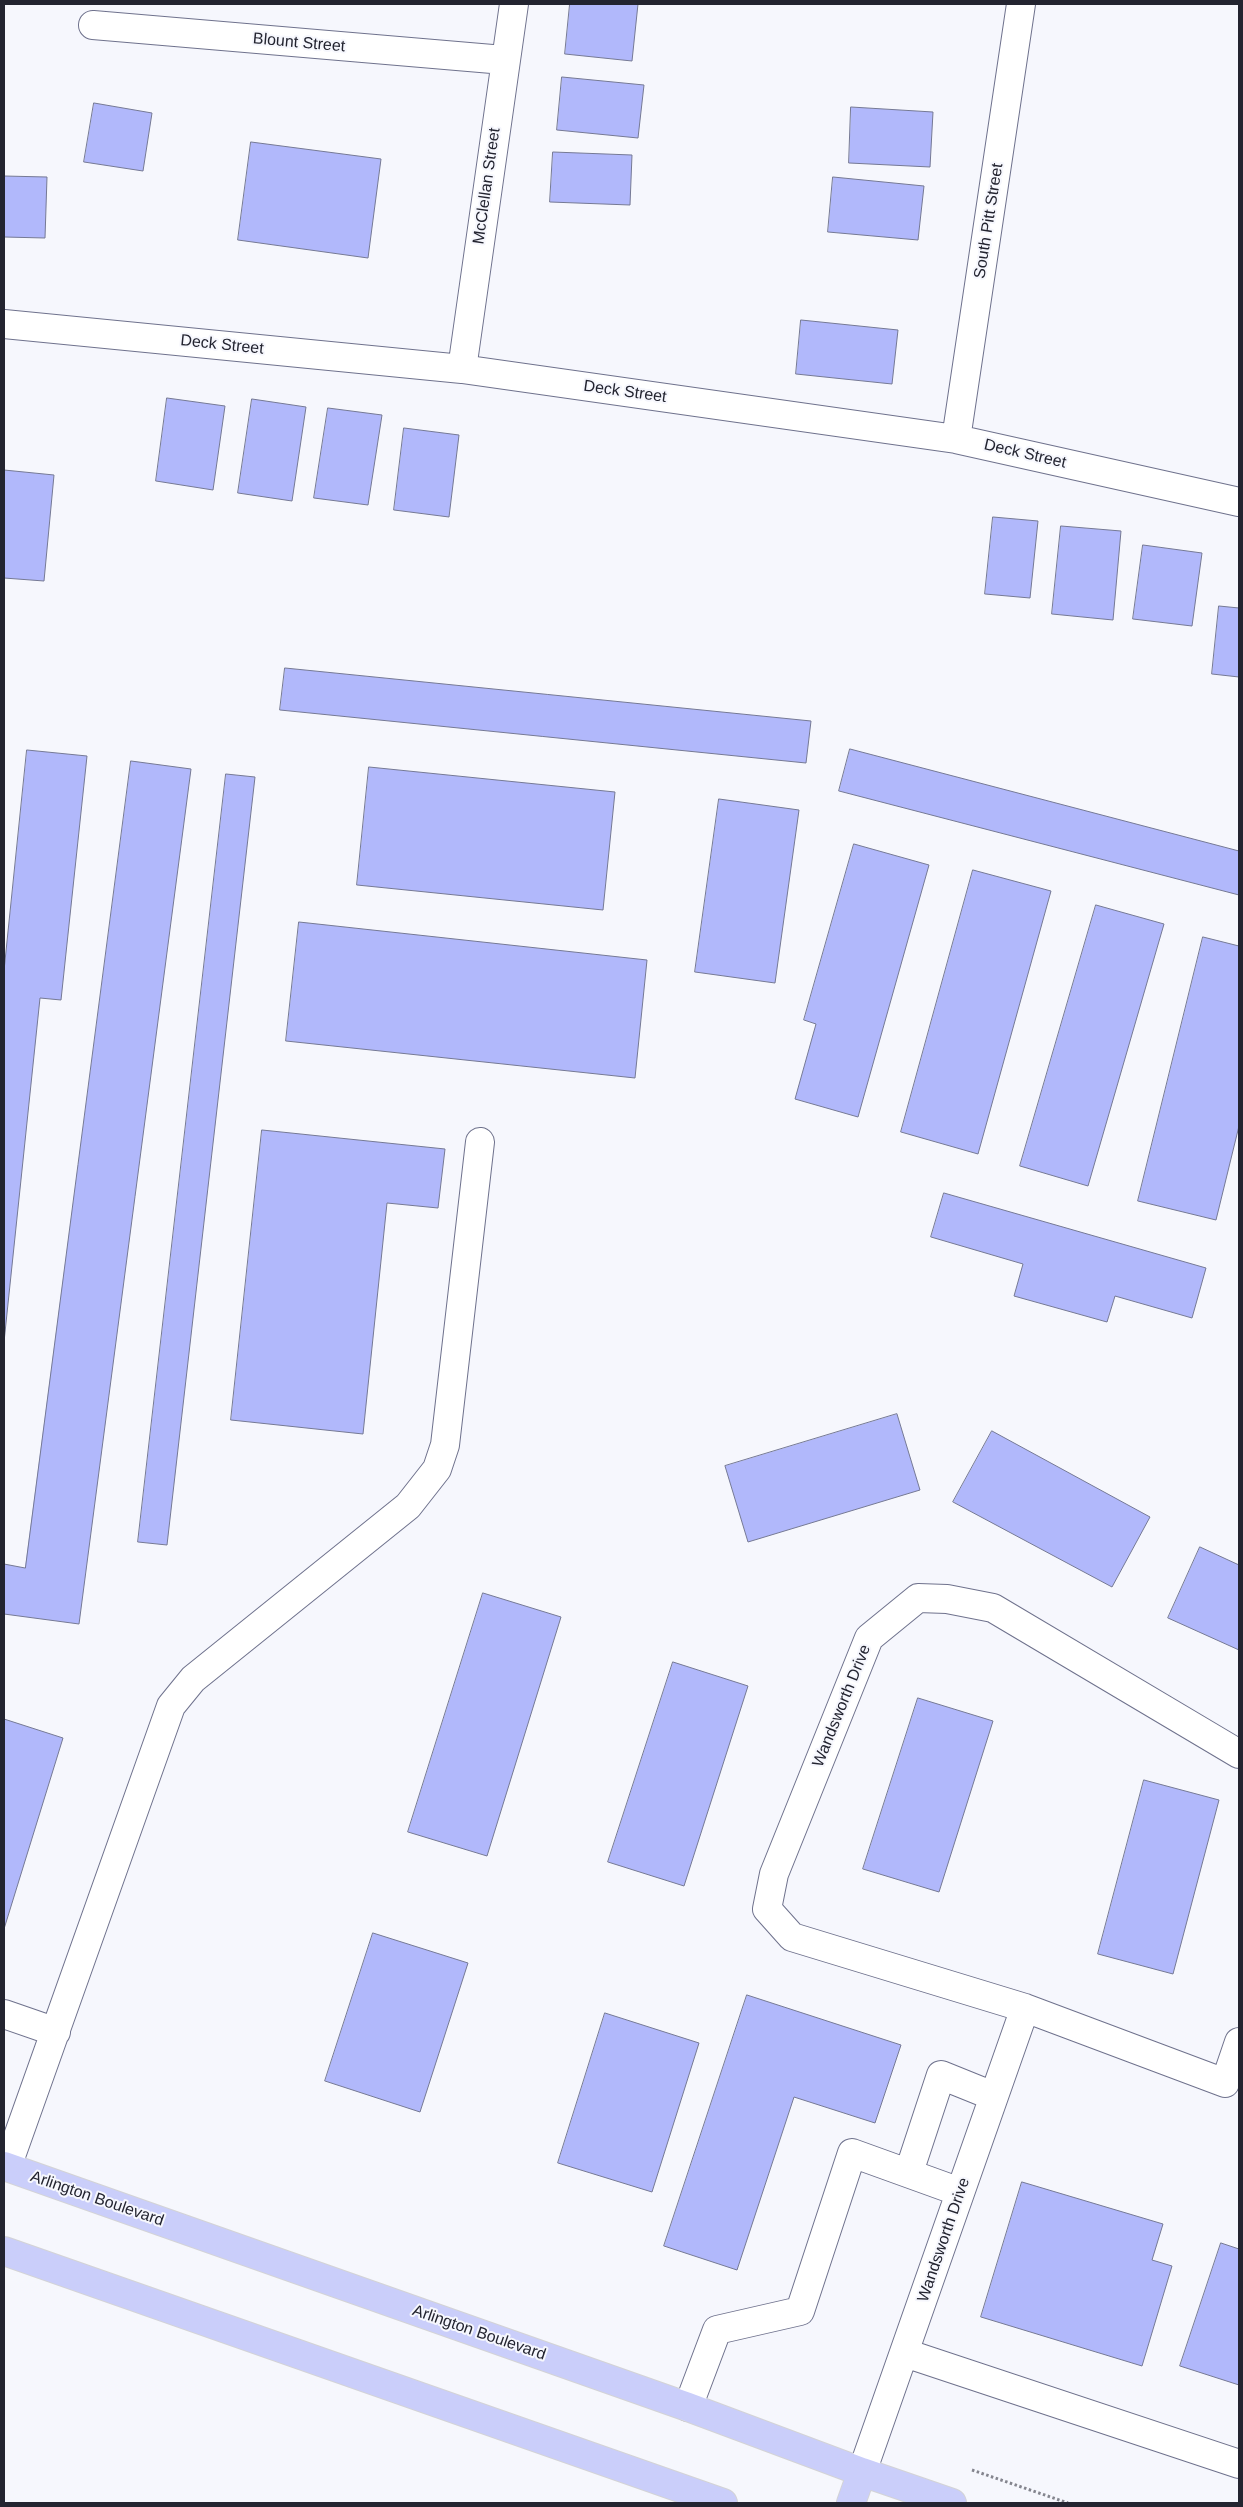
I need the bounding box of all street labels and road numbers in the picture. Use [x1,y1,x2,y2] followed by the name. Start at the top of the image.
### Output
[252,29,346,57] street label: Blount Street
[469,127,505,245] street label: McClellan Street
[970,162,1008,280] street label: South Pitt Street
[179,331,265,359] street label: Deck Street
[582,377,668,407] street label: Deck Street
[982,435,1068,473] street label: Deck Street
[809,1642,875,1770] street label: Wandsworth Drive
[28,2167,166,2231] street label: Arlington Boulevard
[914,2175,974,2305] street label: Wandsworth Drive
[410,2301,548,2365] street label: Arlington Boulevard

